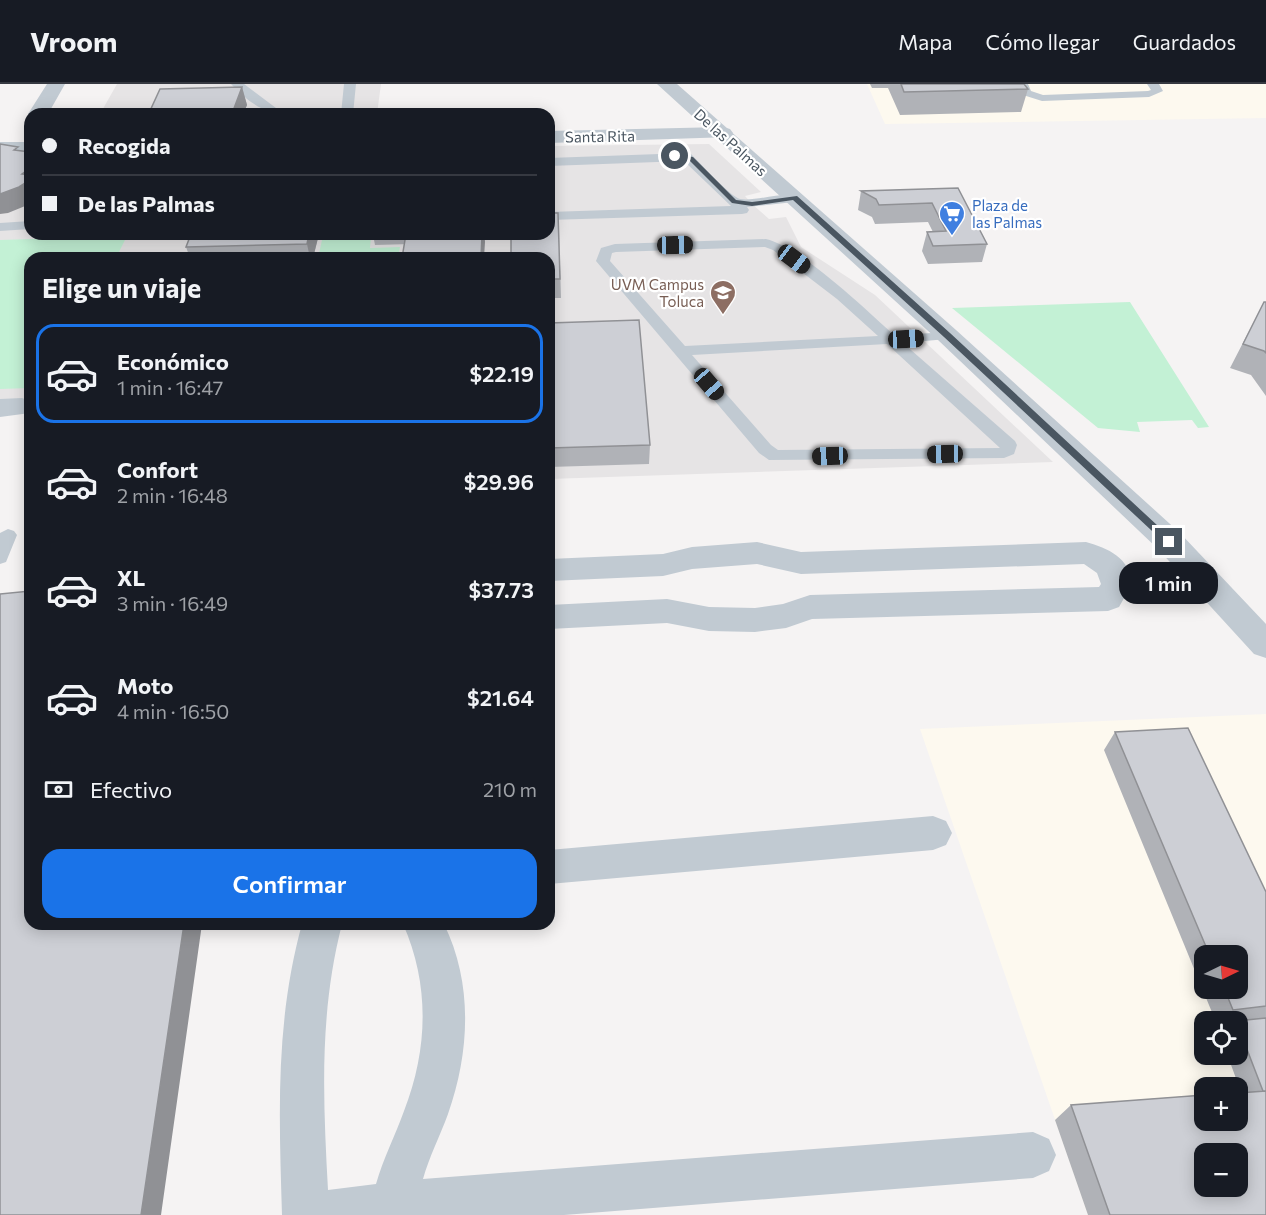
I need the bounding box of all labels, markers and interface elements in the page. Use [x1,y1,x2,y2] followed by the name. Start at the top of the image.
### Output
[30,24,118,58] text: Vroom
[898,29,953,54] text: Mapa
[986,29,1100,54] text: Cómo llegar
[1133,29,1236,54] text: Guardados
[691,105,771,180] street label: De las Palmas
[565,126,635,146] street label: Santa Rita
[78,132,170,159] text: Recogida
[661,142,688,169] route start
[78,190,215,217] text: De las Palmas
[972,196,1042,231] place label: Plaza de las Palmas
[937,199,967,237] supermarket icon: Plaza de las Palmas
[657,236,693,254] car
[774,241,814,277] car
[42,271,201,304] text: Elige un viaje
[611,275,704,310] place label: UVM Campus Toluca
[708,278,738,316] school or university icon: UVM Campus Toluca
[888,329,924,349] car
[45,347,99,401] icon: car
[117,348,229,375] text: Económico
[469,360,534,387] text: $22.19
[690,365,728,403] car
[117,375,223,399] text: 1 min · 16:47
[927,445,963,463] car
[812,446,848,466] car
[45,455,99,509] icon: car
[117,456,198,483] text: Confort
[464,468,534,495] text: $29.96
[117,483,228,507] text: 2 min · 16:48
[1155,528,1182,555] route end
[45,563,99,617] icon: car
[1120,563,1218,605] callout: 1 min
[117,564,145,591] text: XL
[1145,571,1192,595] text: 1 min
[469,576,534,603] text: $37.73
[117,591,228,615] text: 3 min · 16:49
[45,671,99,725] icon: car
[117,672,173,699] text: Moto
[467,684,534,711] text: $21.64
[117,699,229,723] text: 4 min · 16:50
[42,773,75,806] icon: cash
[90,776,172,803] text: Efectivo
[483,777,537,801] text: 210 m
[42,849,537,918] button: Confirmar
[1194,945,1248,999] north arrow
[1194,945,1248,1197] map controls
[1194,1011,1248,1065] button: locate
[1194,1077,1248,1131] button: +
[1194,1143,1248,1197] button: −

